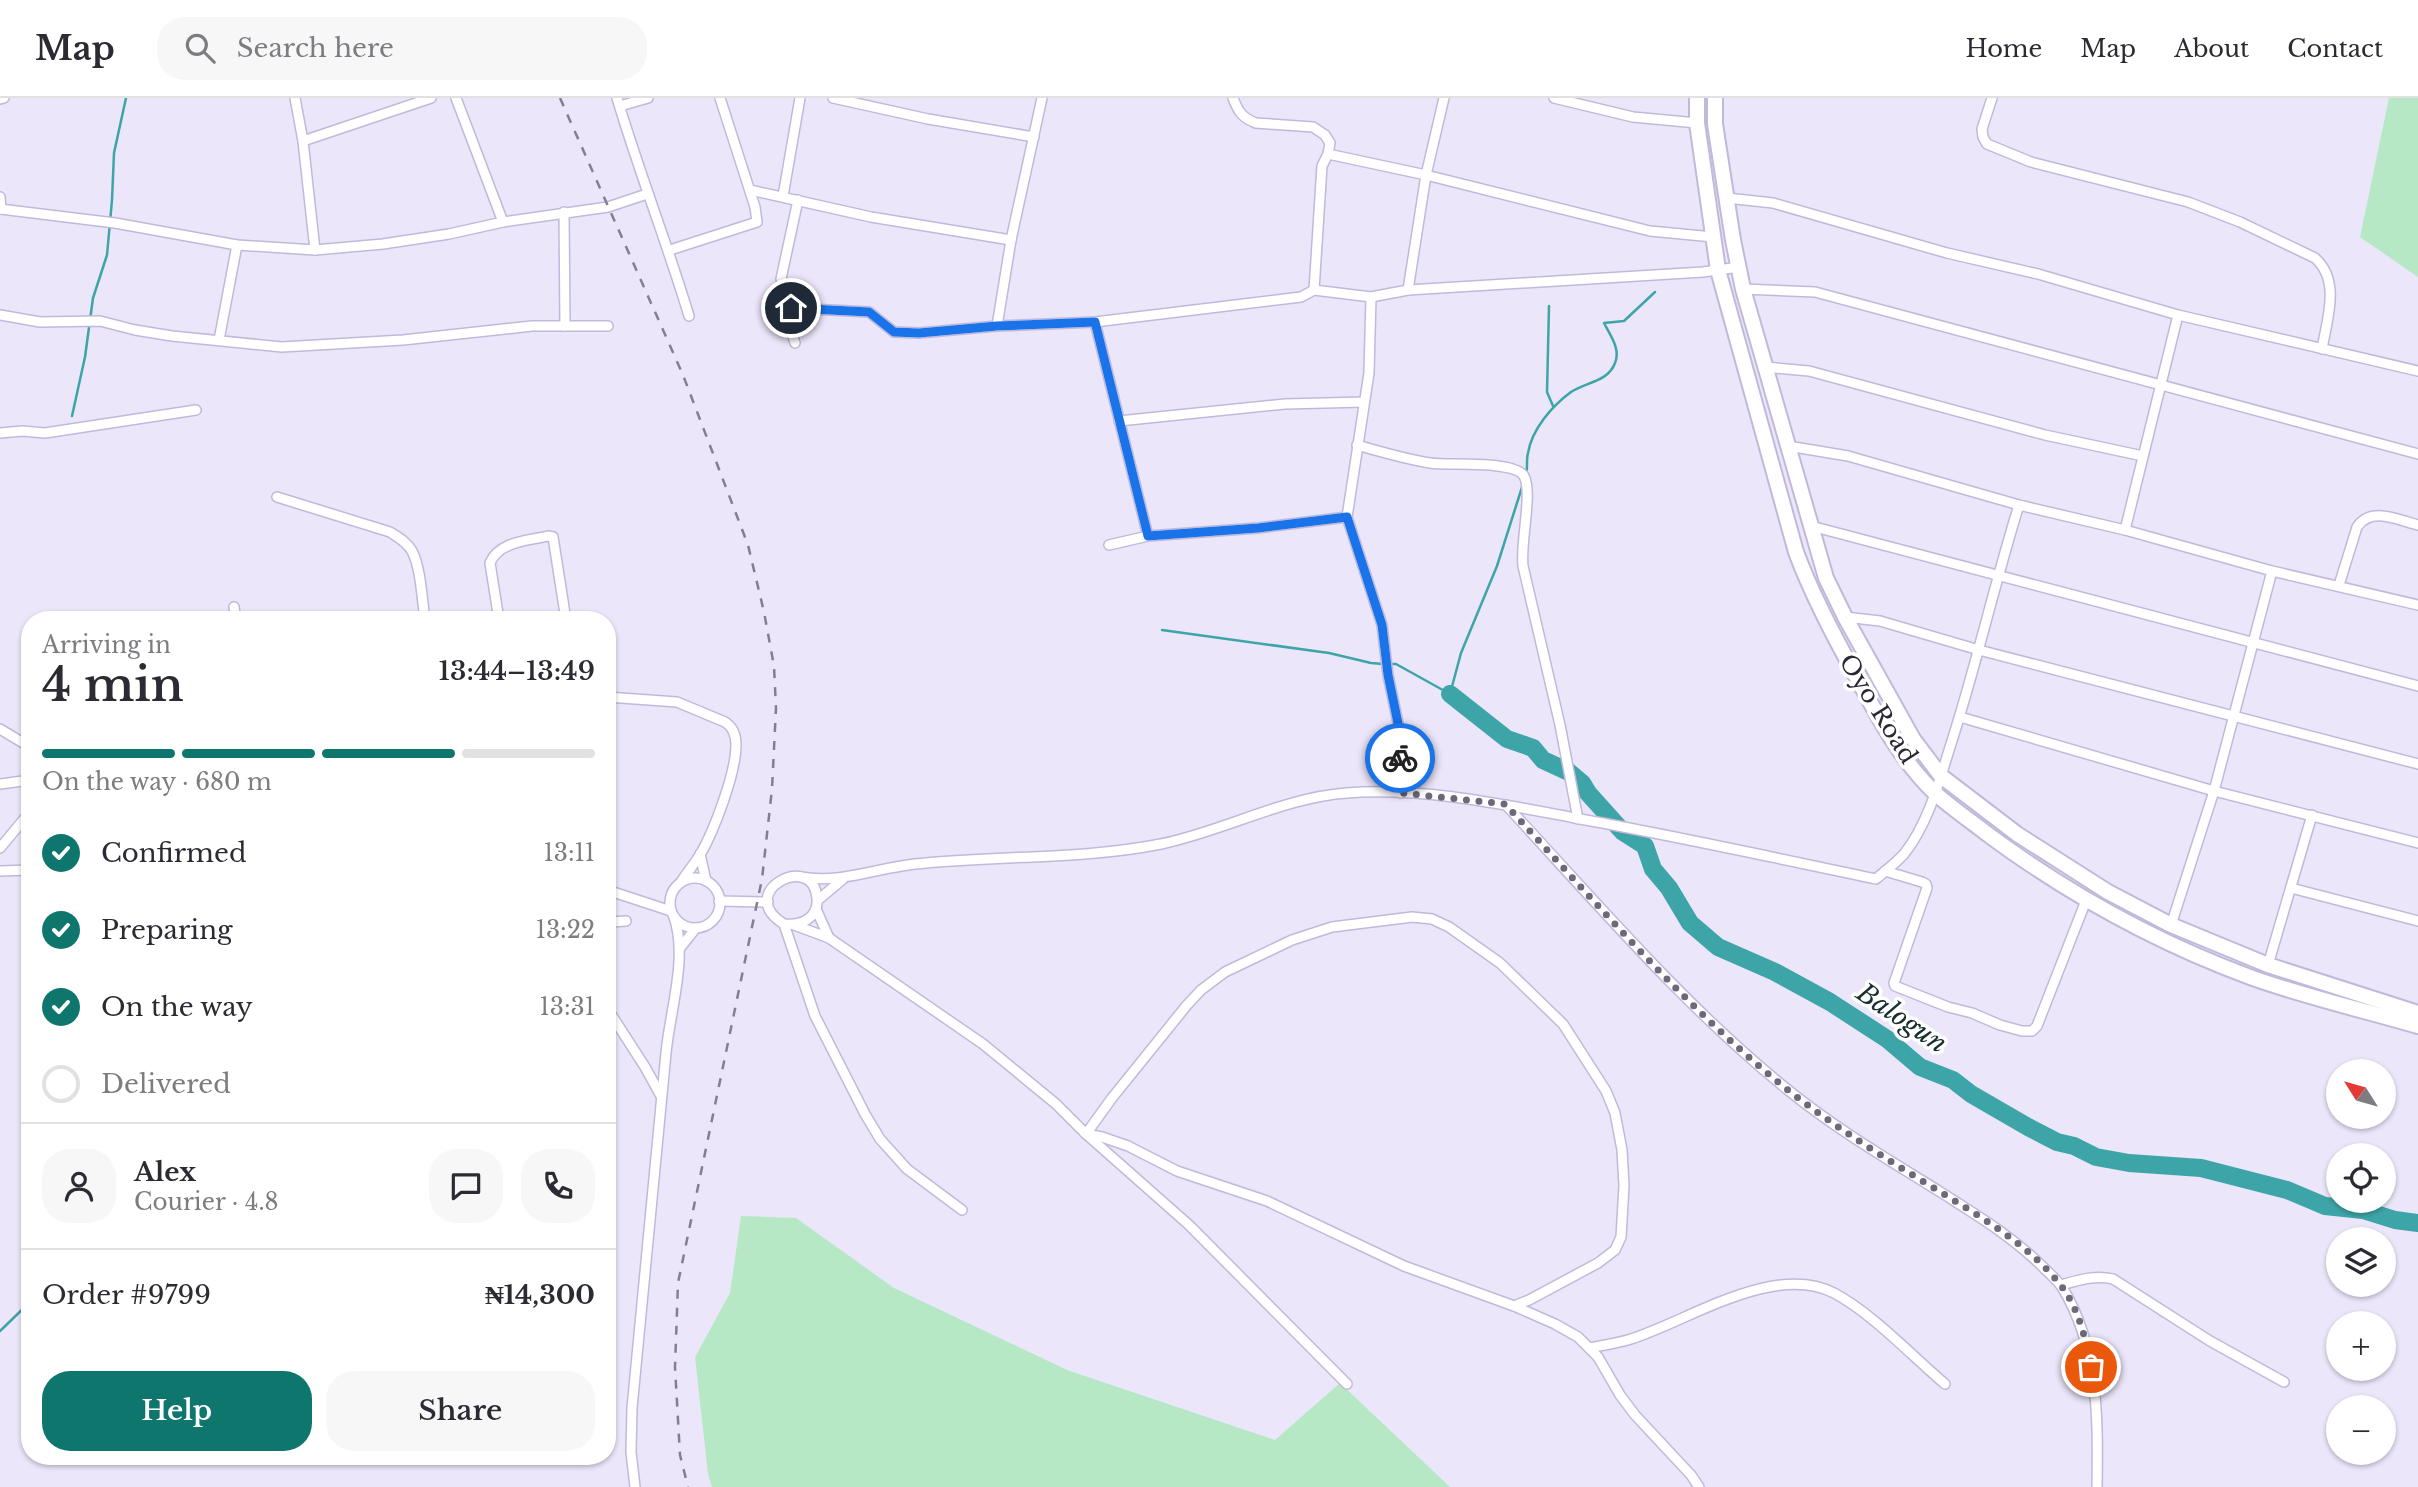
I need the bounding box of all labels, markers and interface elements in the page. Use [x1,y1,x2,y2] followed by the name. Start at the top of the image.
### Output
[157,17,647,80] search box
[35,28,115,69] text: Map
[181,29,219,67] icon: search
[237,32,394,64] text: Search here
[1966,34,2042,63] text: Home
[2080,34,2136,63] text: Map
[2174,34,2249,63] text: About
[2287,34,2383,63] text: Contact
[761,278,821,338] pin
[772,289,810,327] icon: home
[42,631,171,659] text: Arriving in
[1833,648,1924,769] street label: Oyo Road
[439,655,595,687] text: 13:44–13:49
[42,656,184,713] text: 4 min
[1365,723,1435,793] courier
[1381,739,1419,777] icon: bike
[42,768,272,796] text: On the way · 680 m
[42,834,80,872] icon: check
[101,837,246,869] text: Confirmed
[544,839,595,867] text: 13:11
[42,911,80,949] icon: check
[101,914,233,946] text: Preparing
[536,916,595,944] text: 13:22
[1850,976,1953,1060] water label: Balogun
[42,988,80,1026] icon: check
[101,991,253,1023] text: On the way
[540,993,595,1021] text: 13:31
[2326,1059,2396,1129] north arrow
[2326,1059,2396,1465] map controls
[101,1068,231,1100] text: Delivered
[2326,1143,2396,1213] button: locate
[42,1149,116,1223] button: person
[429,1149,503,1223] button: chat
[521,1149,595,1223] button: phone
[134,1156,196,1188] text: Alex
[134,1188,279,1216] text: Courier · 4.8
[2326,1227,2396,1297] button: layers
[42,1279,211,1311] text: Order #9799
[485,1279,595,1311] text: ₦14,300
[2326,1311,2396,1381] button: +
[2061,1337,2121,1397] pin
[2072,1348,2110,1386] icon: bag
[42,1371,312,1451] button: Help
[326,1371,595,1451] button: Share
[2326,1395,2396,1465] button: −

